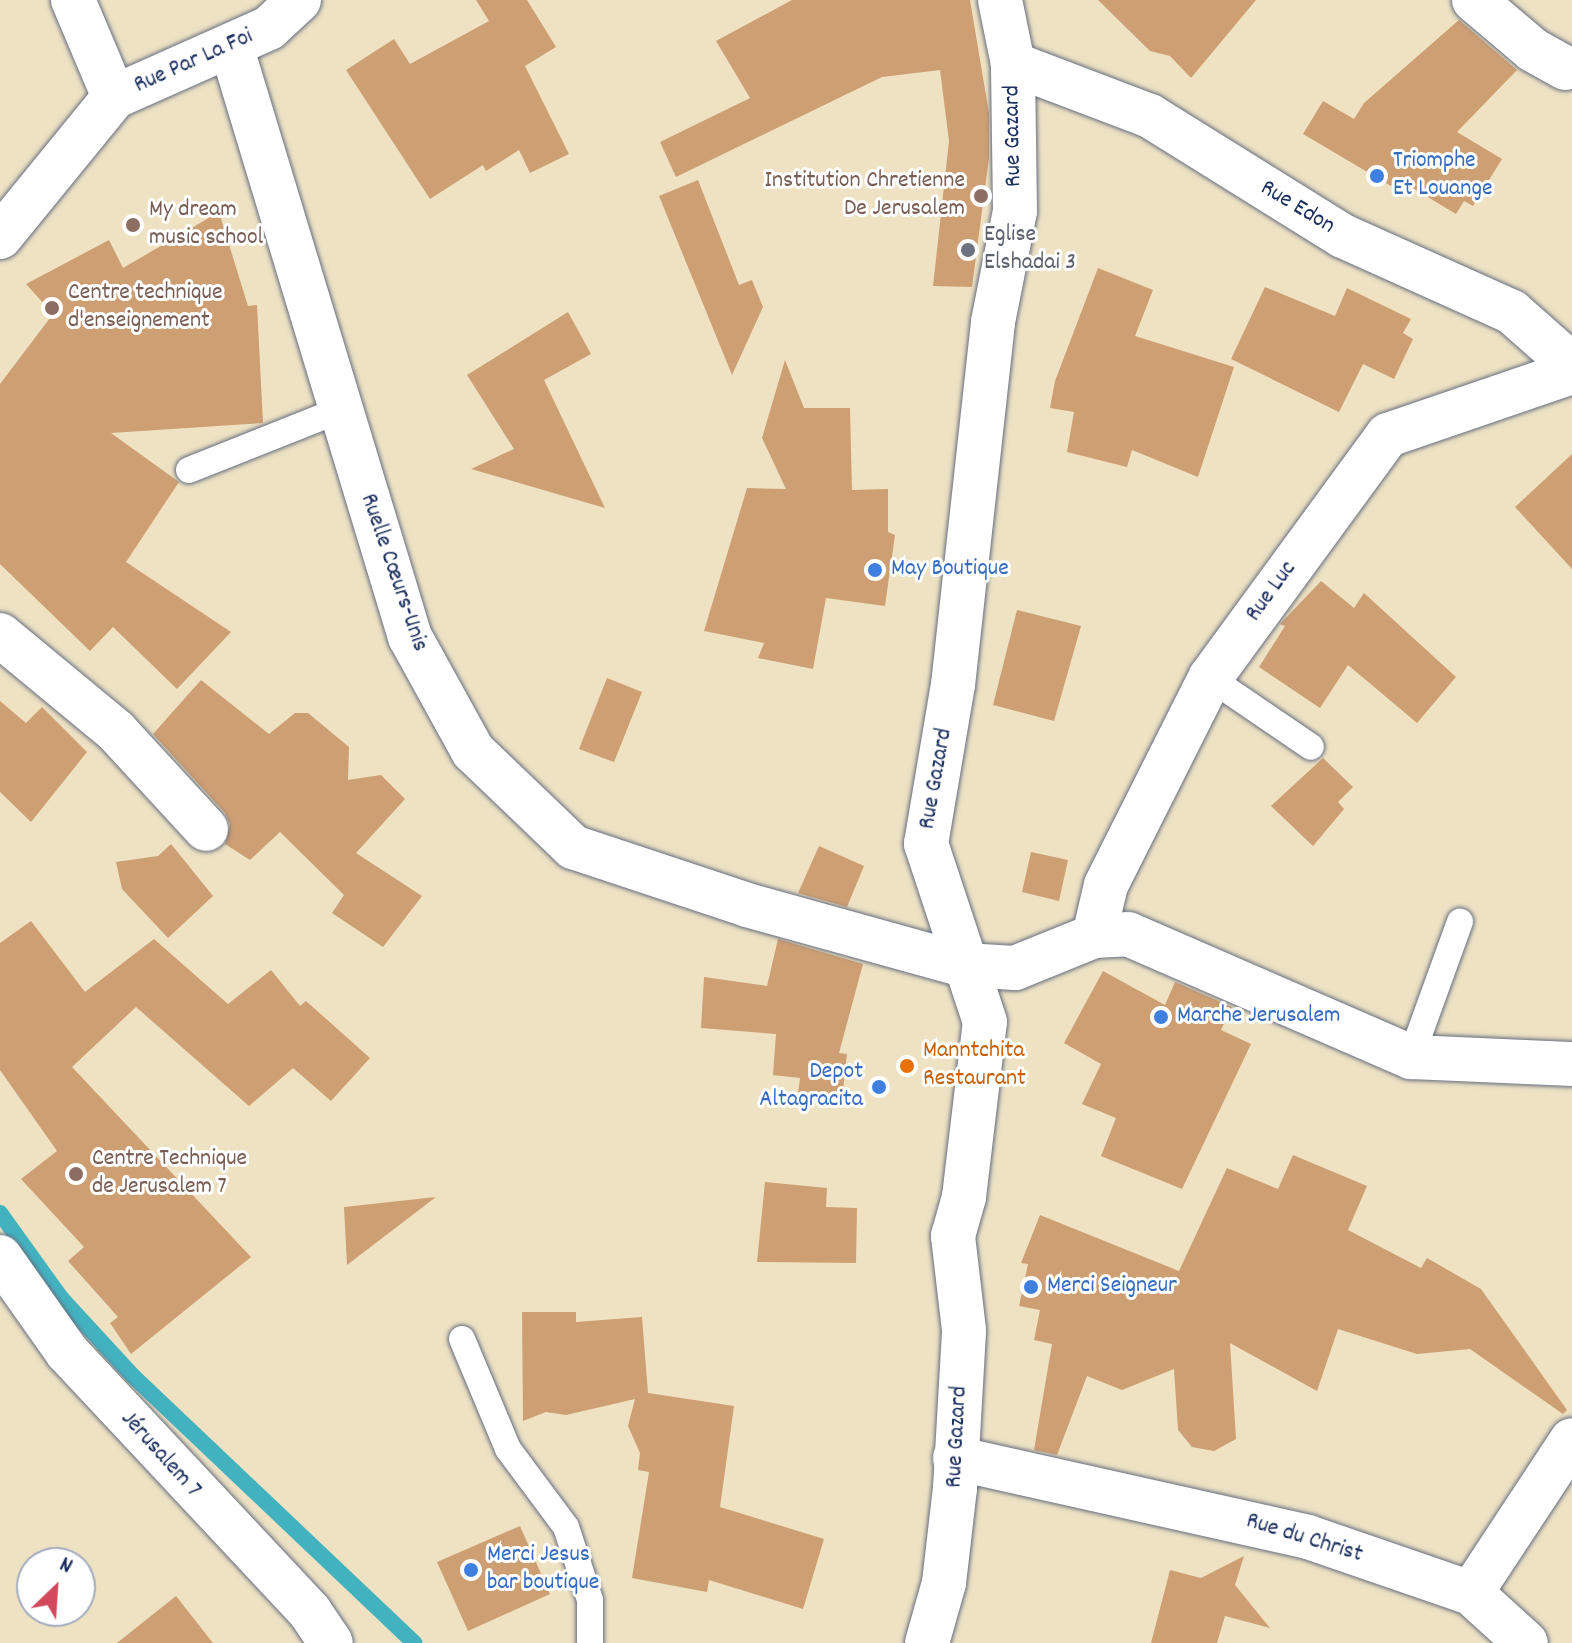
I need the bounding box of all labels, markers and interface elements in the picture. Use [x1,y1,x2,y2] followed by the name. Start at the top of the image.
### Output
[130,23,258,101] street label: Rue Par La Foi
[999,85,1029,187] street label: Rue Gazard
[1393,148,1493,204] place label: Triomphe Et Louange
[1368,167,1386,185] marker: Triomphe Et Louange
[765,168,965,224] place label: Institution Chretienne De Jerusalem
[1254,175,1340,241] street label: Rue Edon
[972,187,990,205] marker: Institution Chretienne De Jerusalem
[149,197,263,253] place label: My dream music school
[124,216,142,234] marker: My dream music school
[984,222,1076,278] place label: Eglise Elshadai 3
[959,241,977,259] marker: Eglise Elshadai 3
[68,280,222,336] place label: Centre technique d'enseignement
[43,299,61,317] marker: Centre technique d'enseignement
[353,490,433,656] street label: Ruelle Cœurs-Unis
[891,556,1009,584] place label: May Boutique
[1240,556,1304,628] street label: Rue Luc
[866,561,884,579] marker: May Boutique
[914,726,960,832] street label: Rue Gazard
[1177,1003,1341,1031] place label: Marche Jerusalem
[1152,1008,1170,1026] marker: Marche Jerusalem
[923,1038,1026,1094] place label: Manntchita Restaurant
[898,1057,916,1075] marker: Manntchita Restaurant
[759,1059,863,1115] place label: Depot Altagracita
[870,1078,888,1096] marker: Depot Altagracita
[92,1146,247,1202] place label: Centre Technique de Jerusalem 7
[67,1165,85,1183] marker: Centre Technique de Jerusalem 7
[1047,1273,1177,1301] place label: Merci Seigneur
[1022,1278,1040,1296] marker: Merci Seigneur
[941,1385,975,1489] street label: Rue Gazard
[113,1406,207,1504] street label: Jérusalem 7
[1242,1508,1366,1570] street label: Rue du Christ
[487,1542,599,1598] place label: Merci Jesus bar boutique
[16,1547,96,1627] north arrow
[54,1550,77,1583] text: N
[462,1561,480,1579] marker: Merci Jesus bar boutique

